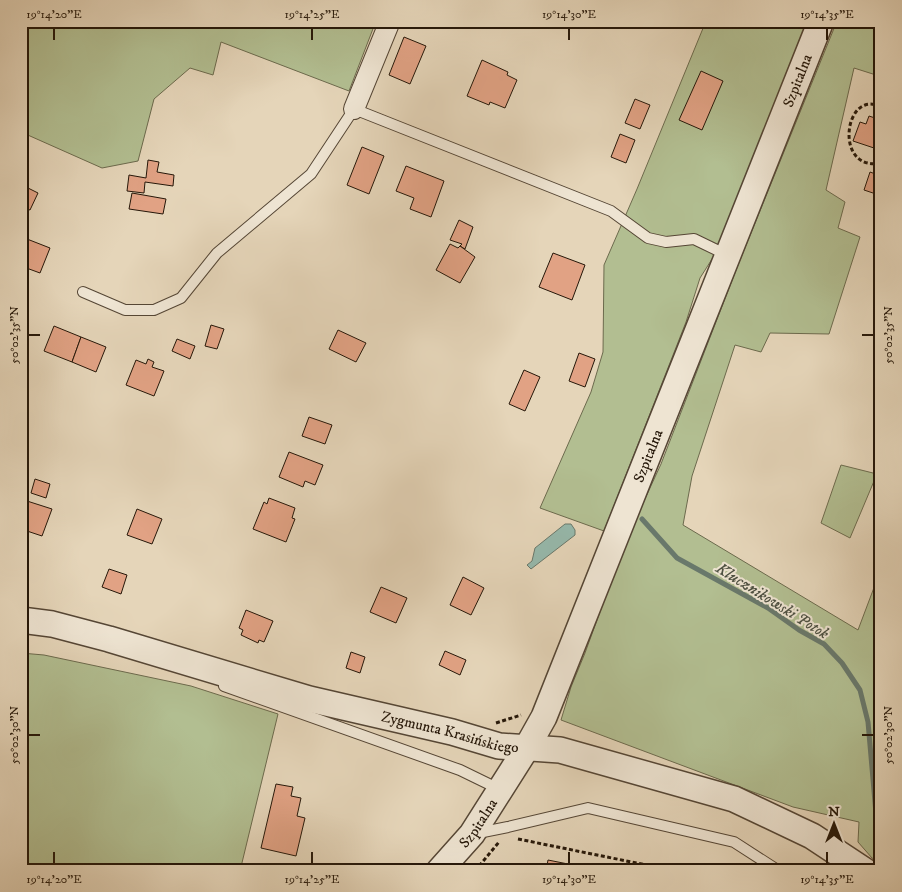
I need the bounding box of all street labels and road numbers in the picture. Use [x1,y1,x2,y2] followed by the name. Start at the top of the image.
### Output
[779,51,817,110] street label: Szpitalna
[629,426,668,485] street label: Szpitalna
[379,707,519,757] street label: Zygmunta Krasińskiego
[455,795,502,852] street label: Szpitalna

